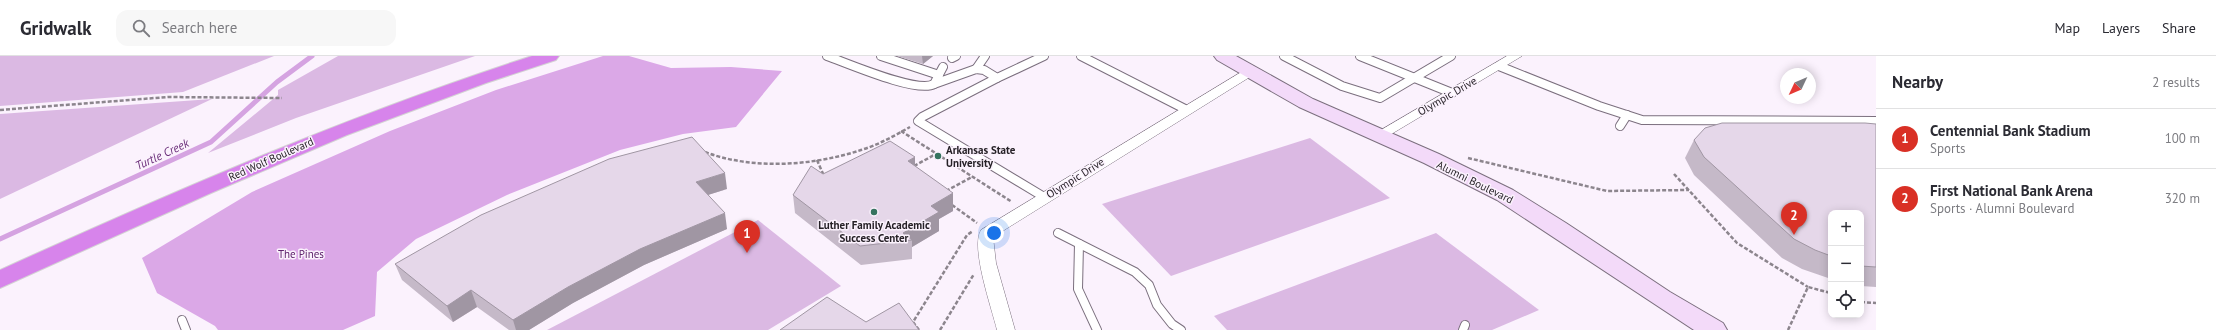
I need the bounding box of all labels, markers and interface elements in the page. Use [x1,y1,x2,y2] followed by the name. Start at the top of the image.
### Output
[116,10,396,46] search box
[20,16,92,40] text: Gridwalk
[130,17,152,39] icon: search
[162,18,237,37] text: Search here
[2054,19,2080,37] text: Map
[2102,19,2140,37] text: Layers
[2162,19,2196,37] text: Share
[1780,68,1816,104] north arrow
[1892,71,1943,93] text: Nearby
[1415,73,1479,119] street label: Olympic Drive
[2152,74,2200,91] text: 2 results
[1930,121,2091,140] text: Centennial Bank Stadium
[1901,130,1909,147] text: 1
[2165,130,2200,147] text: 100 m
[226,134,316,184] street label: Red Wolf Boulevard
[133,135,192,173] water label: Turtle Creek
[1930,140,1966,157] text: Sports
[946,143,1016,170] place label: Arkansas State University
[933,151,943,161] marker: Arkansas State University
[1043,154,1107,201] street label: Olympic Drive
[1434,157,1516,207] street label: Alumni Boulevard
[1930,181,2093,200] text: First National Bank Arena
[1901,190,1909,207] text: 2
[2165,190,2200,207] text: 320 m
[1930,200,2074,217] text: Sports · Alumni Boulevard
[1781,202,1807,235] pin: 2
[869,207,879,217] marker: Luther Family Academic Success Center
[1828,210,1864,318] map controls
[1828,210,1864,246] button: +
[818,218,930,245] place label: Luther Family Academic Success Center
[734,220,760,253] pin: 1
[984,223,1004,243] your location
[1828,246,1864,282] button: −
[278,247,324,261] park label: The Pines
[1828,282,1864,318] button: locate

